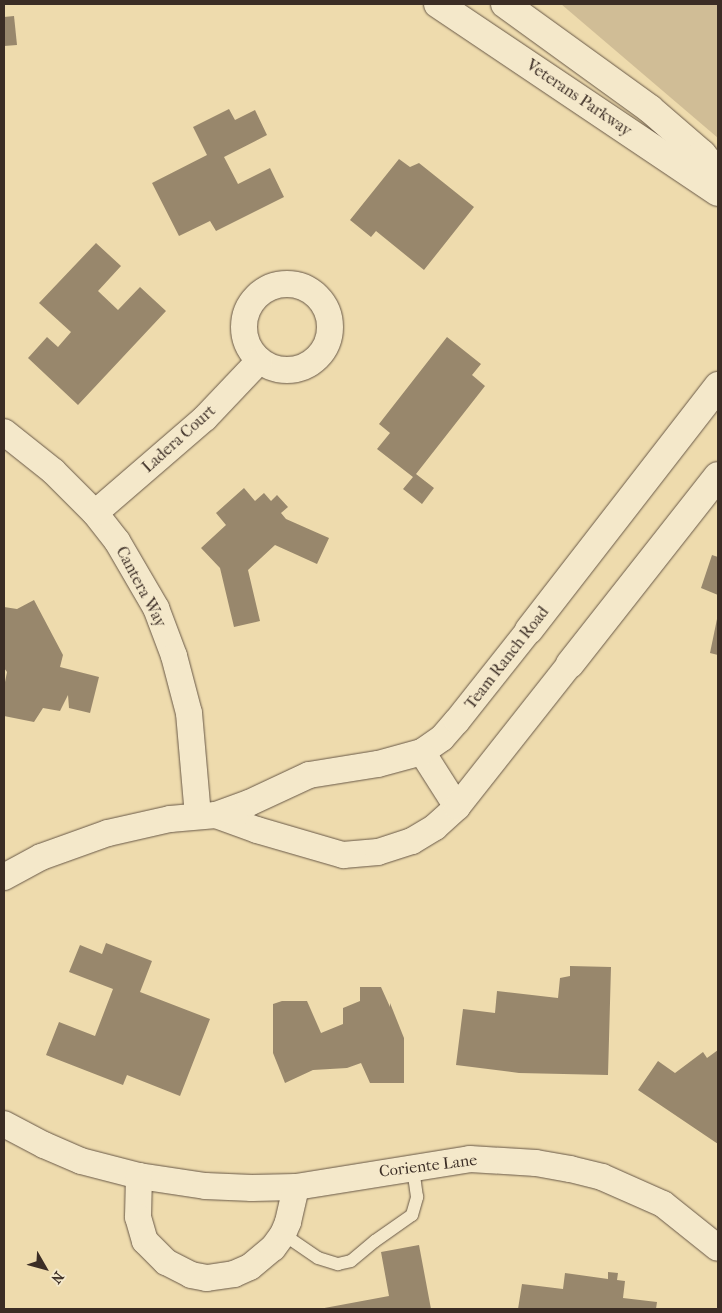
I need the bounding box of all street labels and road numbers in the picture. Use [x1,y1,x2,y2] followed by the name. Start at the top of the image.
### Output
[523,56,635,140] street label: Veterans Parkway
[138,401,220,477] street label: Ladera Court
[112,543,170,631] street label: Cantera Way
[461,603,553,713] street label: Team Ranch Road
[378,1150,478,1182] street label: Coriente Lane

